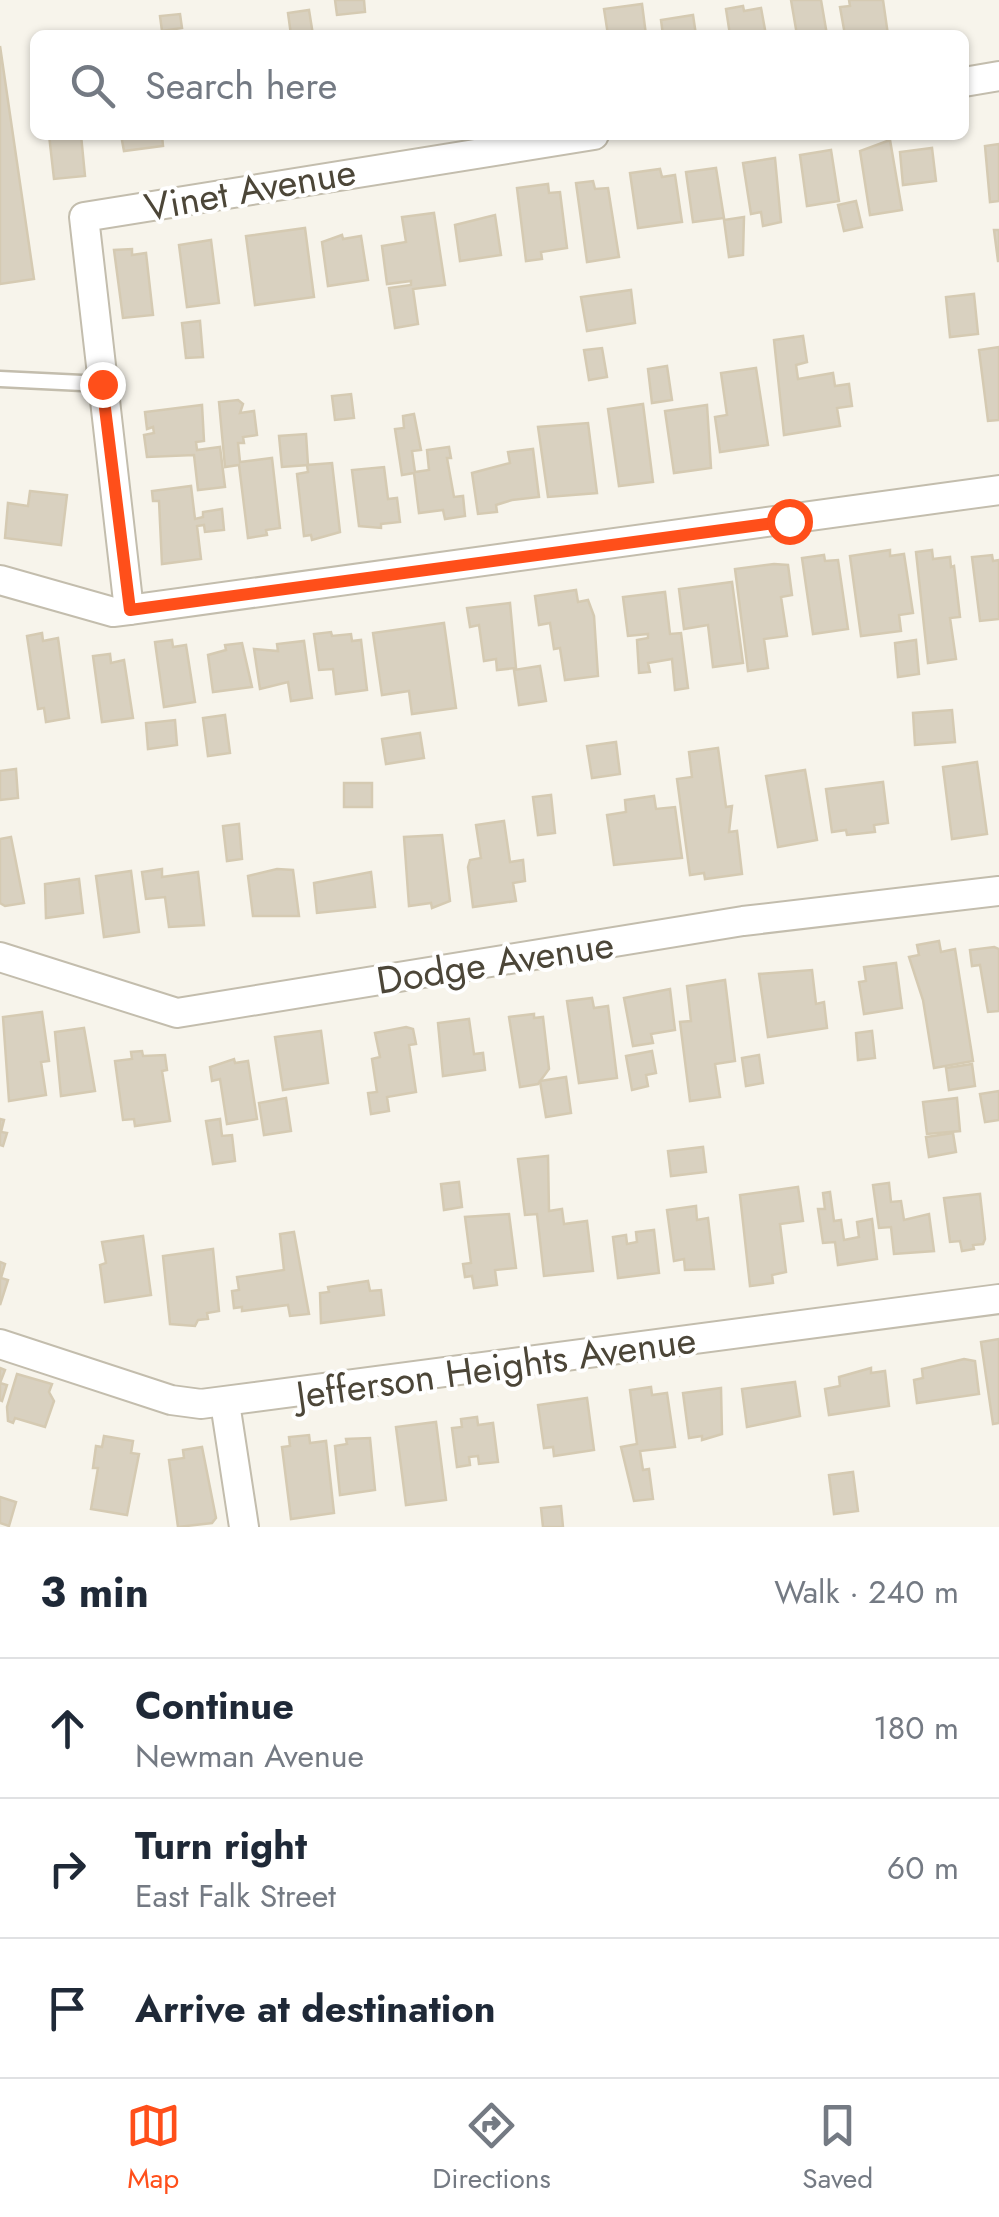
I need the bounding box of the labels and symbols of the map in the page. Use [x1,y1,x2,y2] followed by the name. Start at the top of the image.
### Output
[140,143,360,235] street label: Vinet Avenue
[80,362,126,408] route end
[767,499,813,545] route start
[373,916,617,1008] street label: Dodge Avenue
[288,1312,699,1423] street label: Jefferson Heights Avenue

